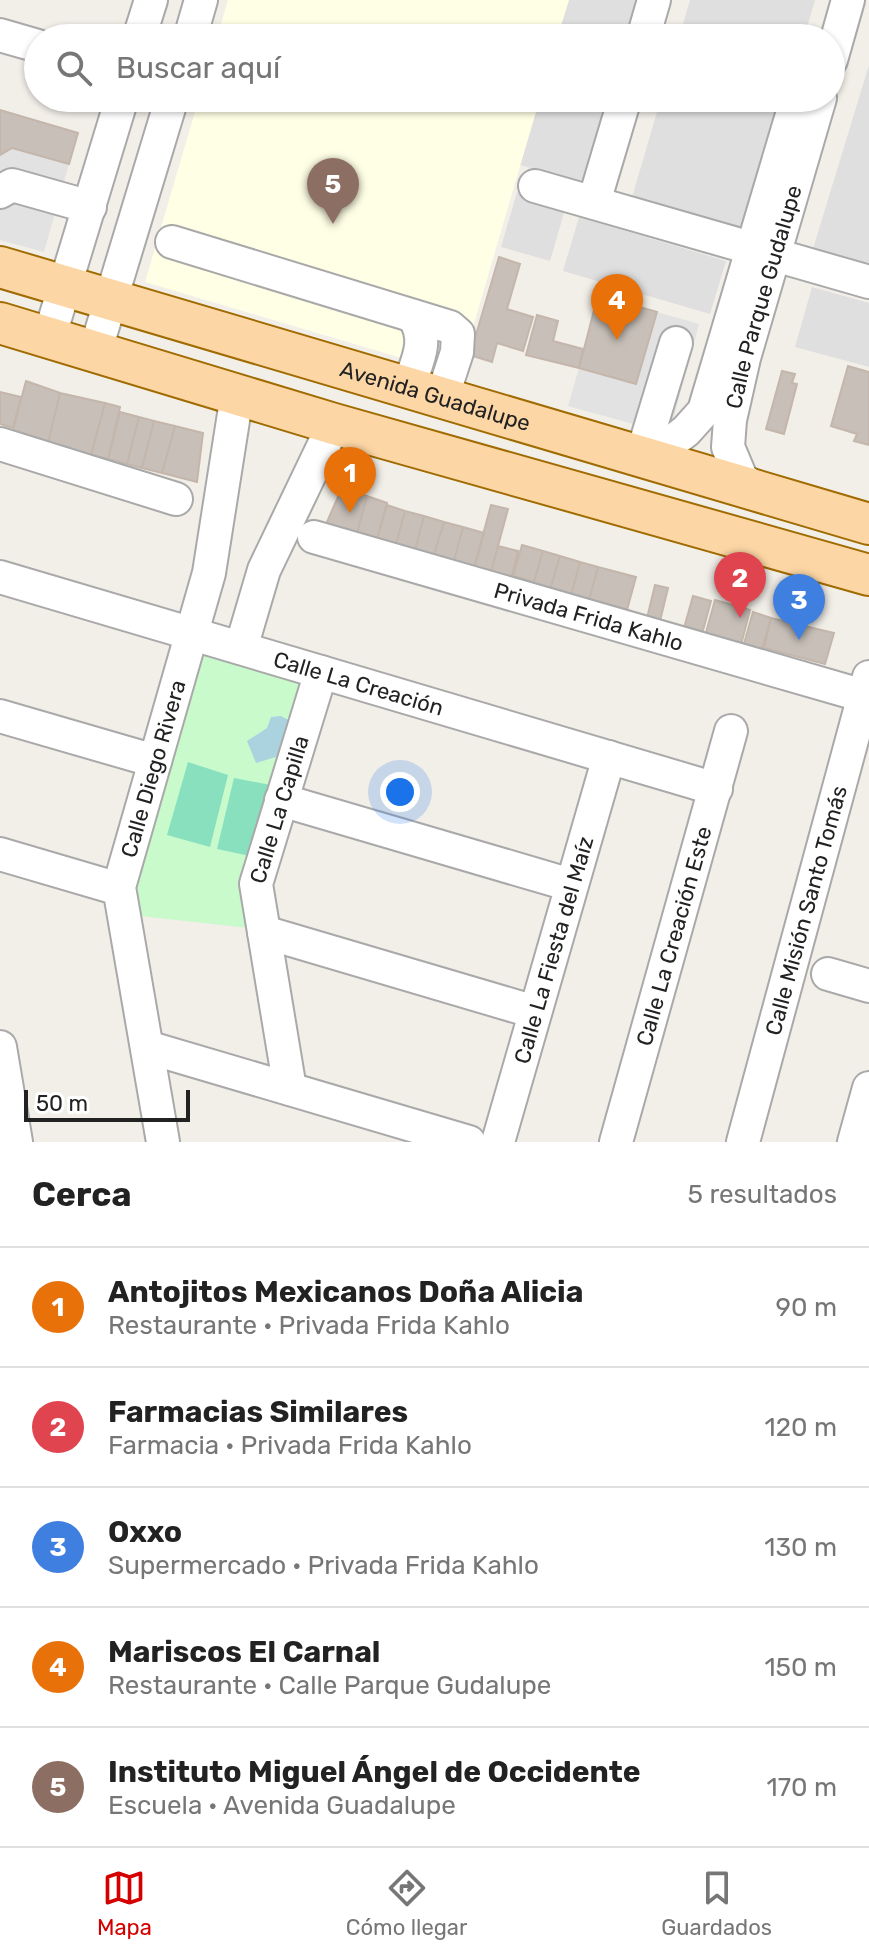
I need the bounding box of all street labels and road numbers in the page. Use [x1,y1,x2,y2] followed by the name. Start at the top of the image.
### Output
[720,182,808,411] street label: Calle Parque Gudalupe
[337,355,534,437] street label: Avenida Guadalupe
[491,577,686,657] street label: Privada Frida Kahlo
[270,646,447,722] street label: Calle La Creación
[115,677,192,861] street label: Calle Diego Rivera
[244,732,315,887] street label: Calle La Capilla
[760,783,853,1038] street label: Calle Misión Santo Tomás
[631,823,718,1049] street label: Calle La Creación Este
[508,833,599,1067] street label: Calle La Fiesta del Maíz

